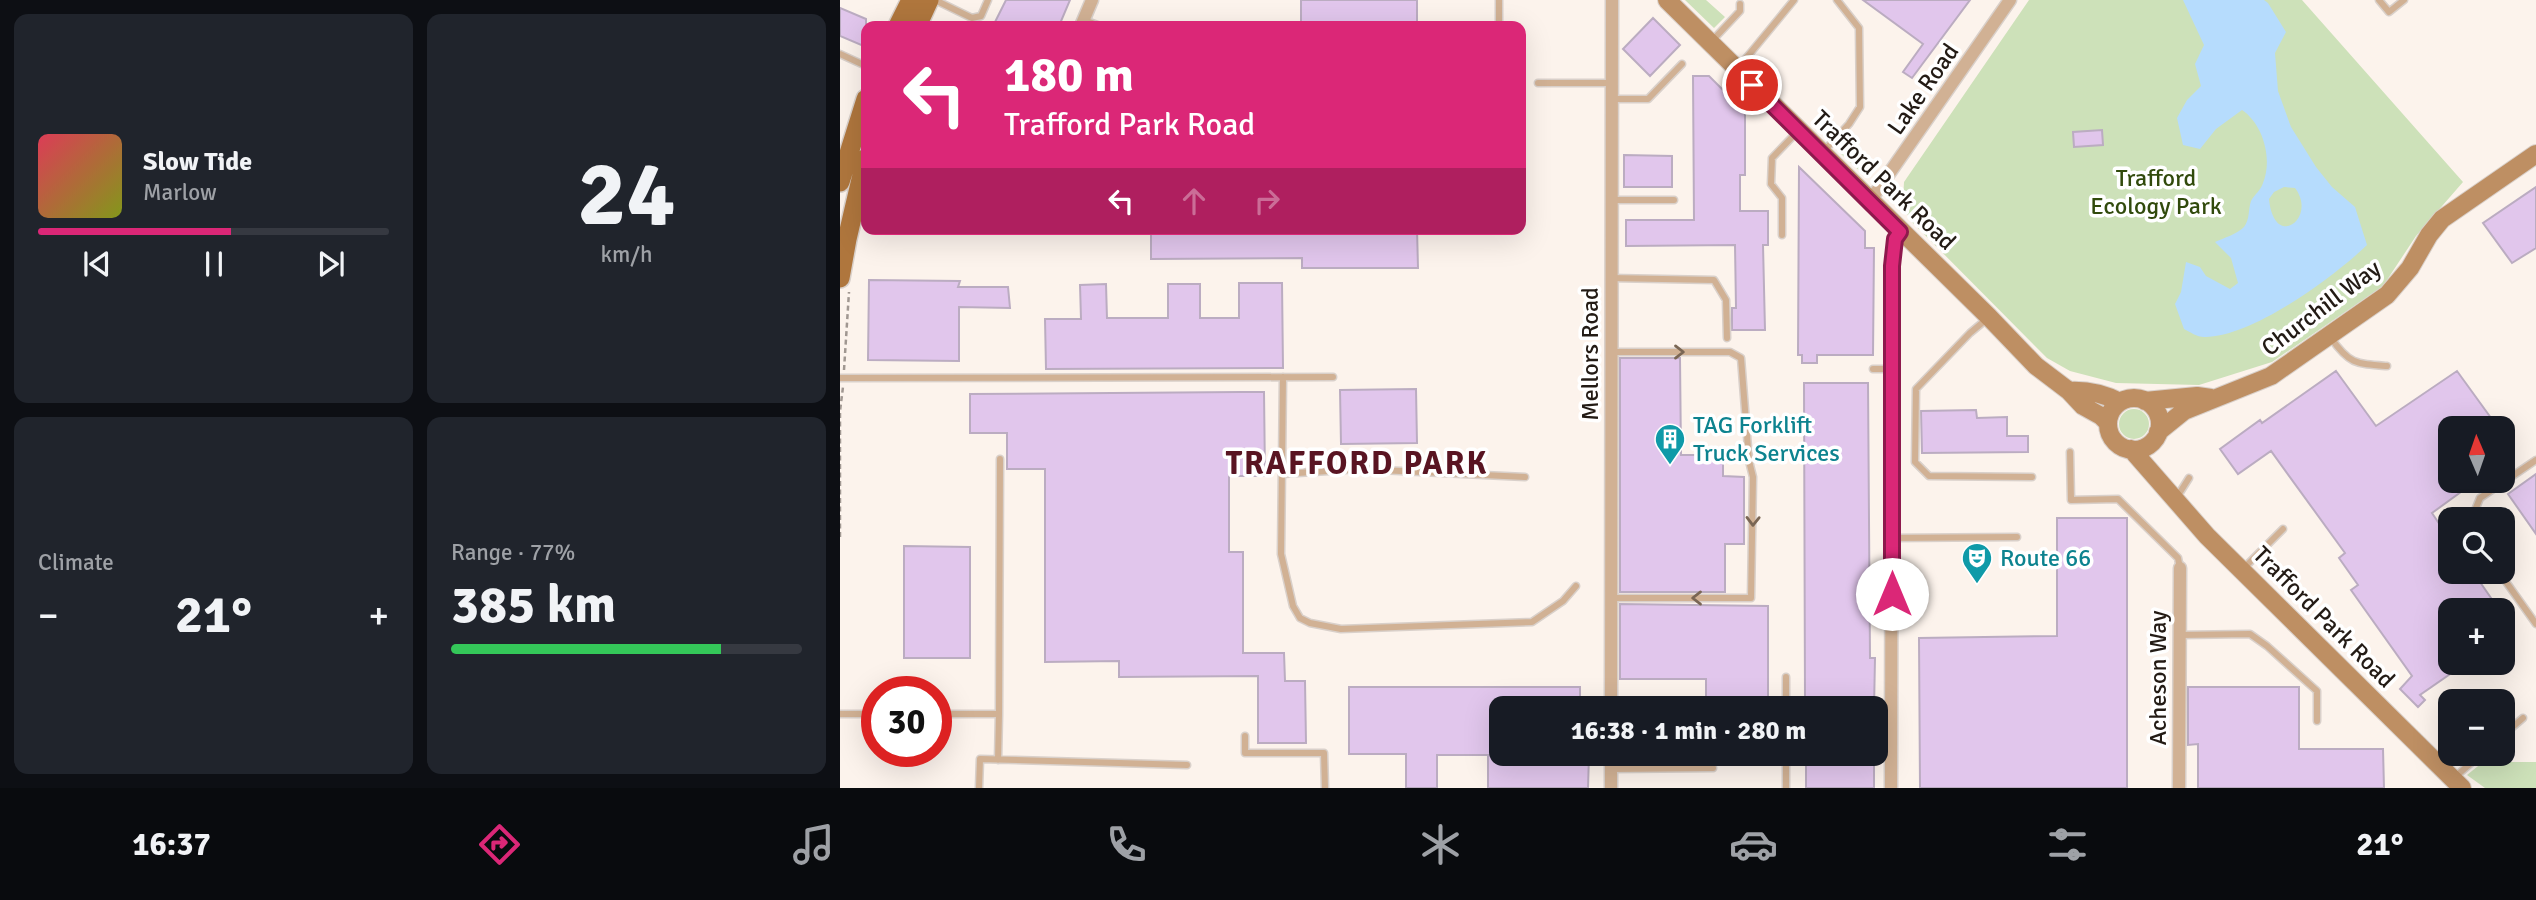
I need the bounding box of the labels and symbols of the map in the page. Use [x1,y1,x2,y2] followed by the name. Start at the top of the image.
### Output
[1881,38,1965,140] street label: Lake Road
[1722,55,1782,115] pin
[1806,104,1962,256] street label: Trafford Park Road
[2090,163,2222,221] park label: Trafford Ecology Park
[2255,253,2387,363] street label: Churchill Way
[1575,287,1605,421] street label: Mellors Road
[1675,344,1685,360] one-way arrow
[1693,410,1840,468] place label: TAG Forklift Truck Services
[2438,416,2515,494] north arrow
[1653,422,1687,466] building icon: TAG Forklift Truck Services
[1226,444,1488,483] district label: TRAFFORD PARK
[1745,516,1761,527] one-way arrow
[2247,540,2401,694] street label: Trafford Park Road
[1960,541,1994,585] theatre icon: Route 66
[2000,543,2091,573] place label: Route 66
[1855,557,1929,631] position arrow
[1691,590,1702,606] one-way arrow
[2143,611,2173,745] street label: Acheson Way
[861,676,952,767] speed limit sign: 30

